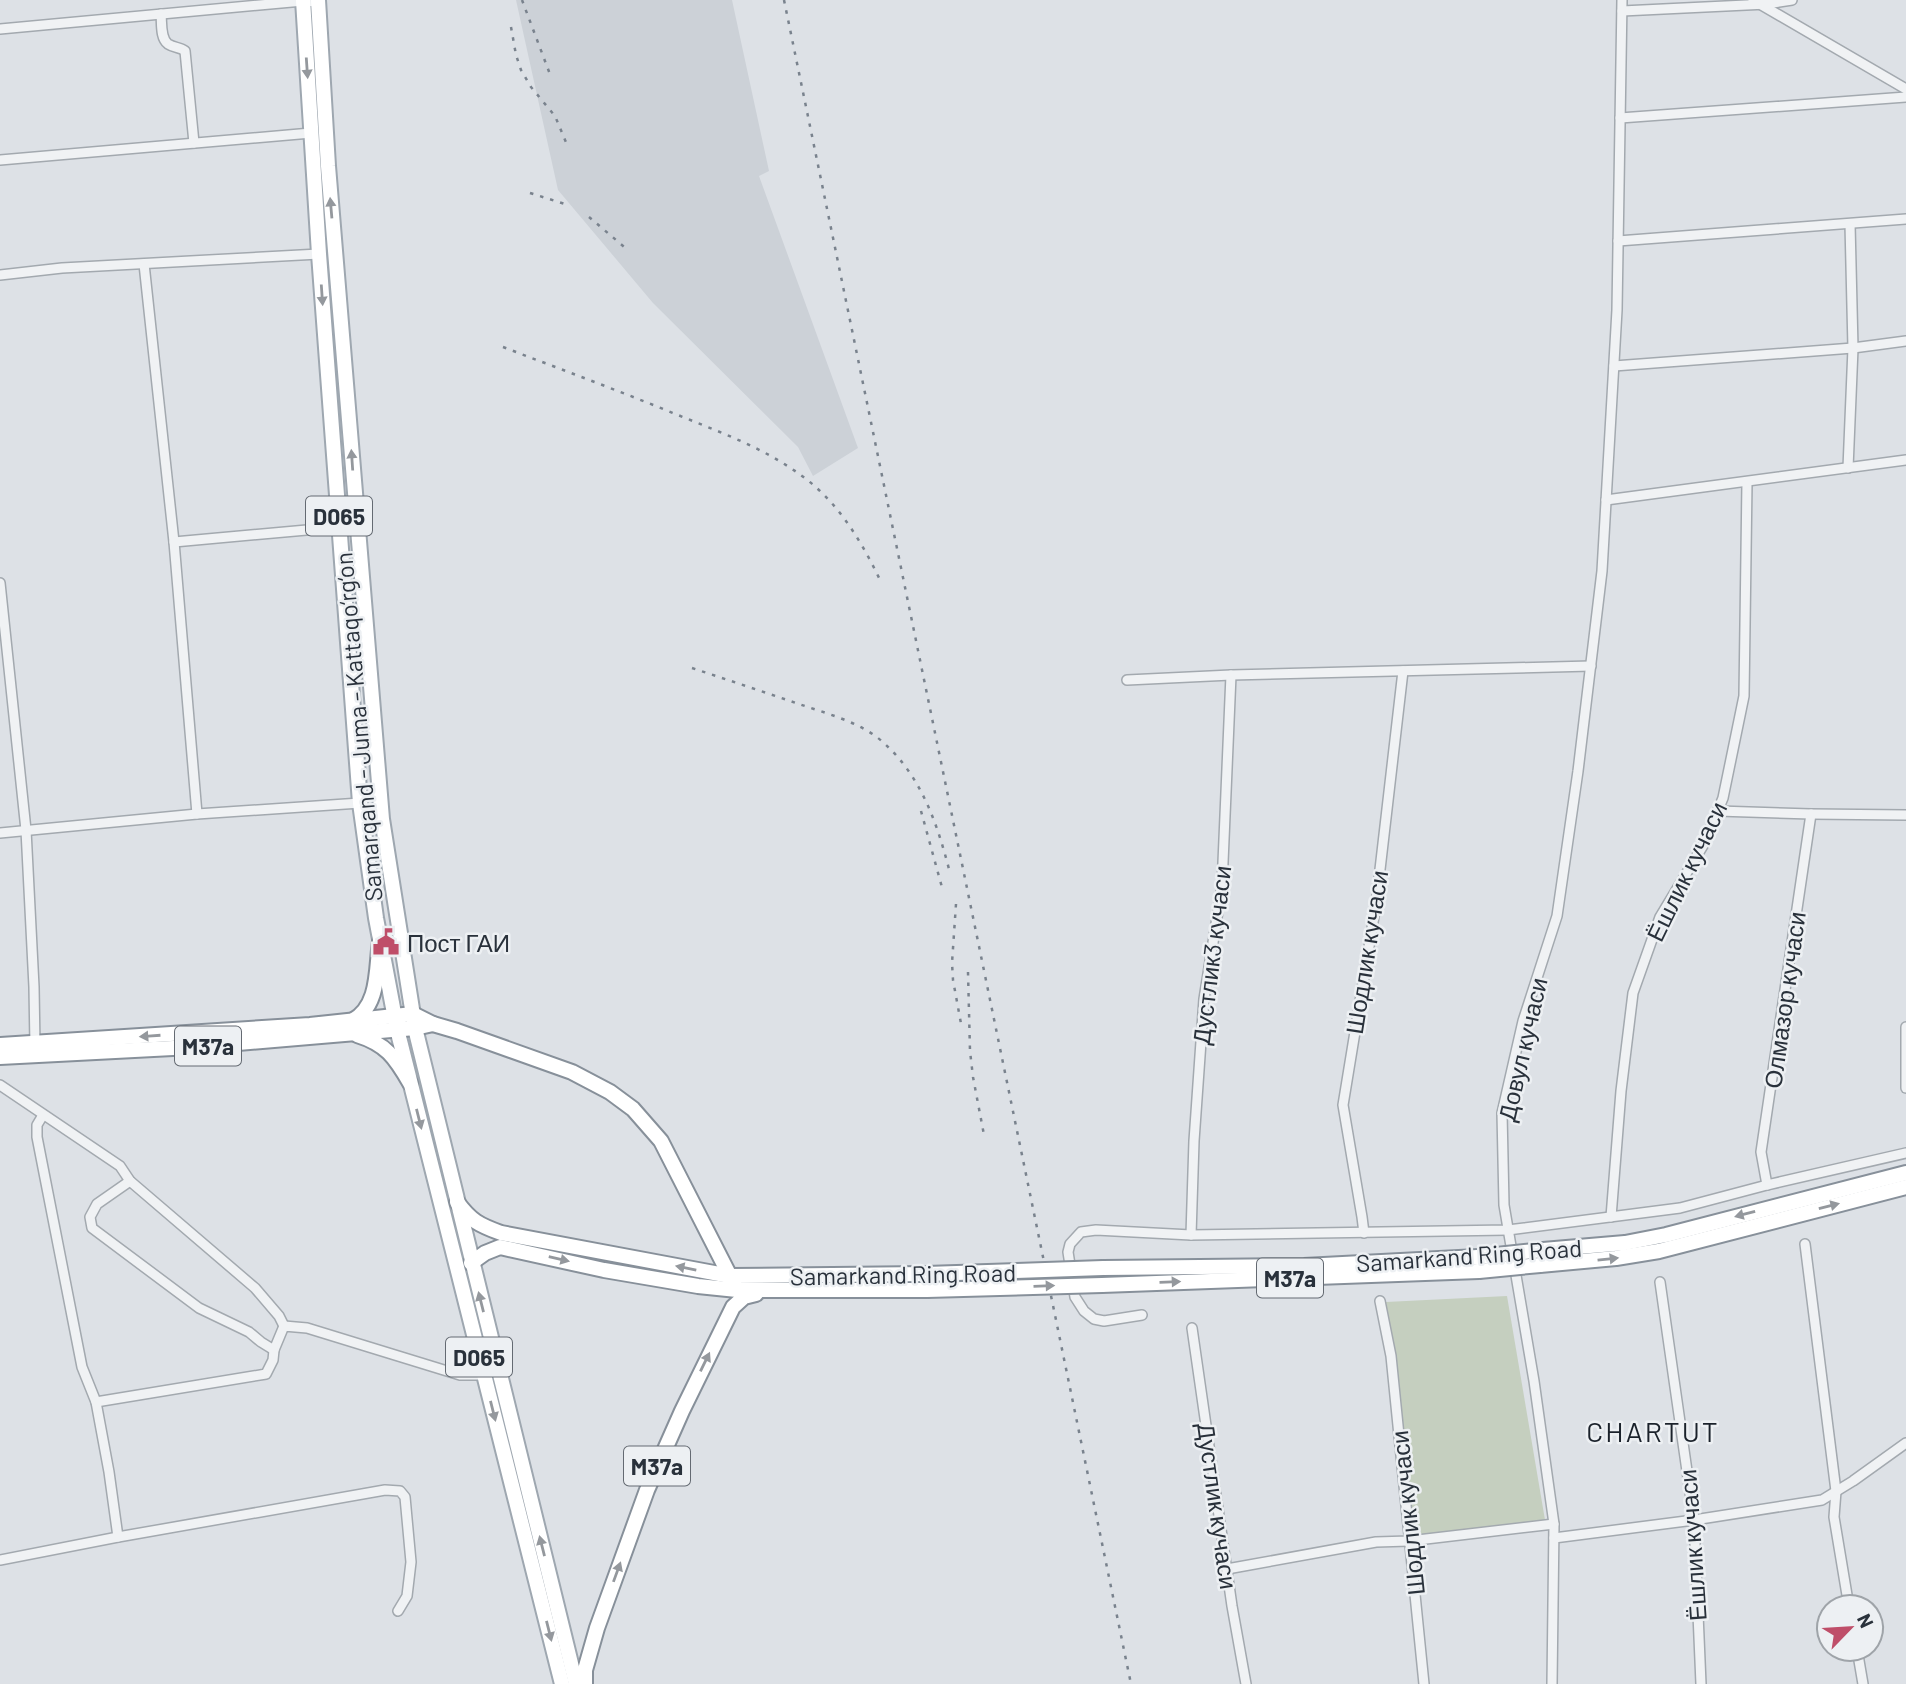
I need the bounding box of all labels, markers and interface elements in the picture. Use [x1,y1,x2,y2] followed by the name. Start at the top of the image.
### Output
[302,57,313,79] one-way arrow
[326,197,337,219] one-way arrow
[317,284,328,306] one-way arrow
[346,448,357,470] one-way arrow
[306,496,372,536] road number: D065
[328,551,388,903] street label: Samarqand - Juma - Kattaqo‘rg‘on
[1640,796,1732,946] street label: Ёшлик кучаси
[1186,864,1236,1046] street label: Дустлик3 кучаси
[1339,868,1393,1036] street label: Шодлик кучаси
[1757,910,1811,1090] street label: Олмазор кучаси
[371,927,401,957] public building icon: Пост ГАИ
[407,928,510,957] place label: Пост ГАИ
[1491,974,1553,1124] street label: Довул кучаси
[175,1026,241,1065] road number: M37a
[138,1031,160,1042] one-way arrow
[414,1108,425,1130] one-way arrow
[1818,1200,1840,1211] one-way arrow
[1734,1209,1756,1220] one-way arrow
[1355,1233,1583,1277] street label: Samarkand Ring Road
[1597,1253,1619,1264] one-way arrow
[548,1254,570,1265] one-way arrow
[790,1258,1016,1290] street label: Samarkand Ring Road
[1257,1259,1323,1298] road number: M37a
[675,1262,697,1273] one-way arrow
[1159,1277,1181,1288] one-way arrow
[1033,1281,1055,1292] one-way arrow
[475,1291,486,1313] one-way arrow
[446,1338,512,1376] road number: D065
[700,1352,711,1373] one-way arrow
[488,1400,499,1422] one-way arrow
[1586,1414,1720,1448] district label: CHARTUT
[1192,1421,1244,1591] street label: Дустлик кучаси
[1384,1429,1430,1597] street label: Шодлик кучаси
[624,1446,690,1485] road number: M37a
[1672,1468,1712,1622] street label: Ёшлик кучаси
[536,1535,547,1557] one-way arrow
[612,1561,623,1582] one-way arrow
[1815,1593,1885,1663] north arrow
[1853,1610,1879,1631] text: N
[544,1620,555,1642] one-way arrow

